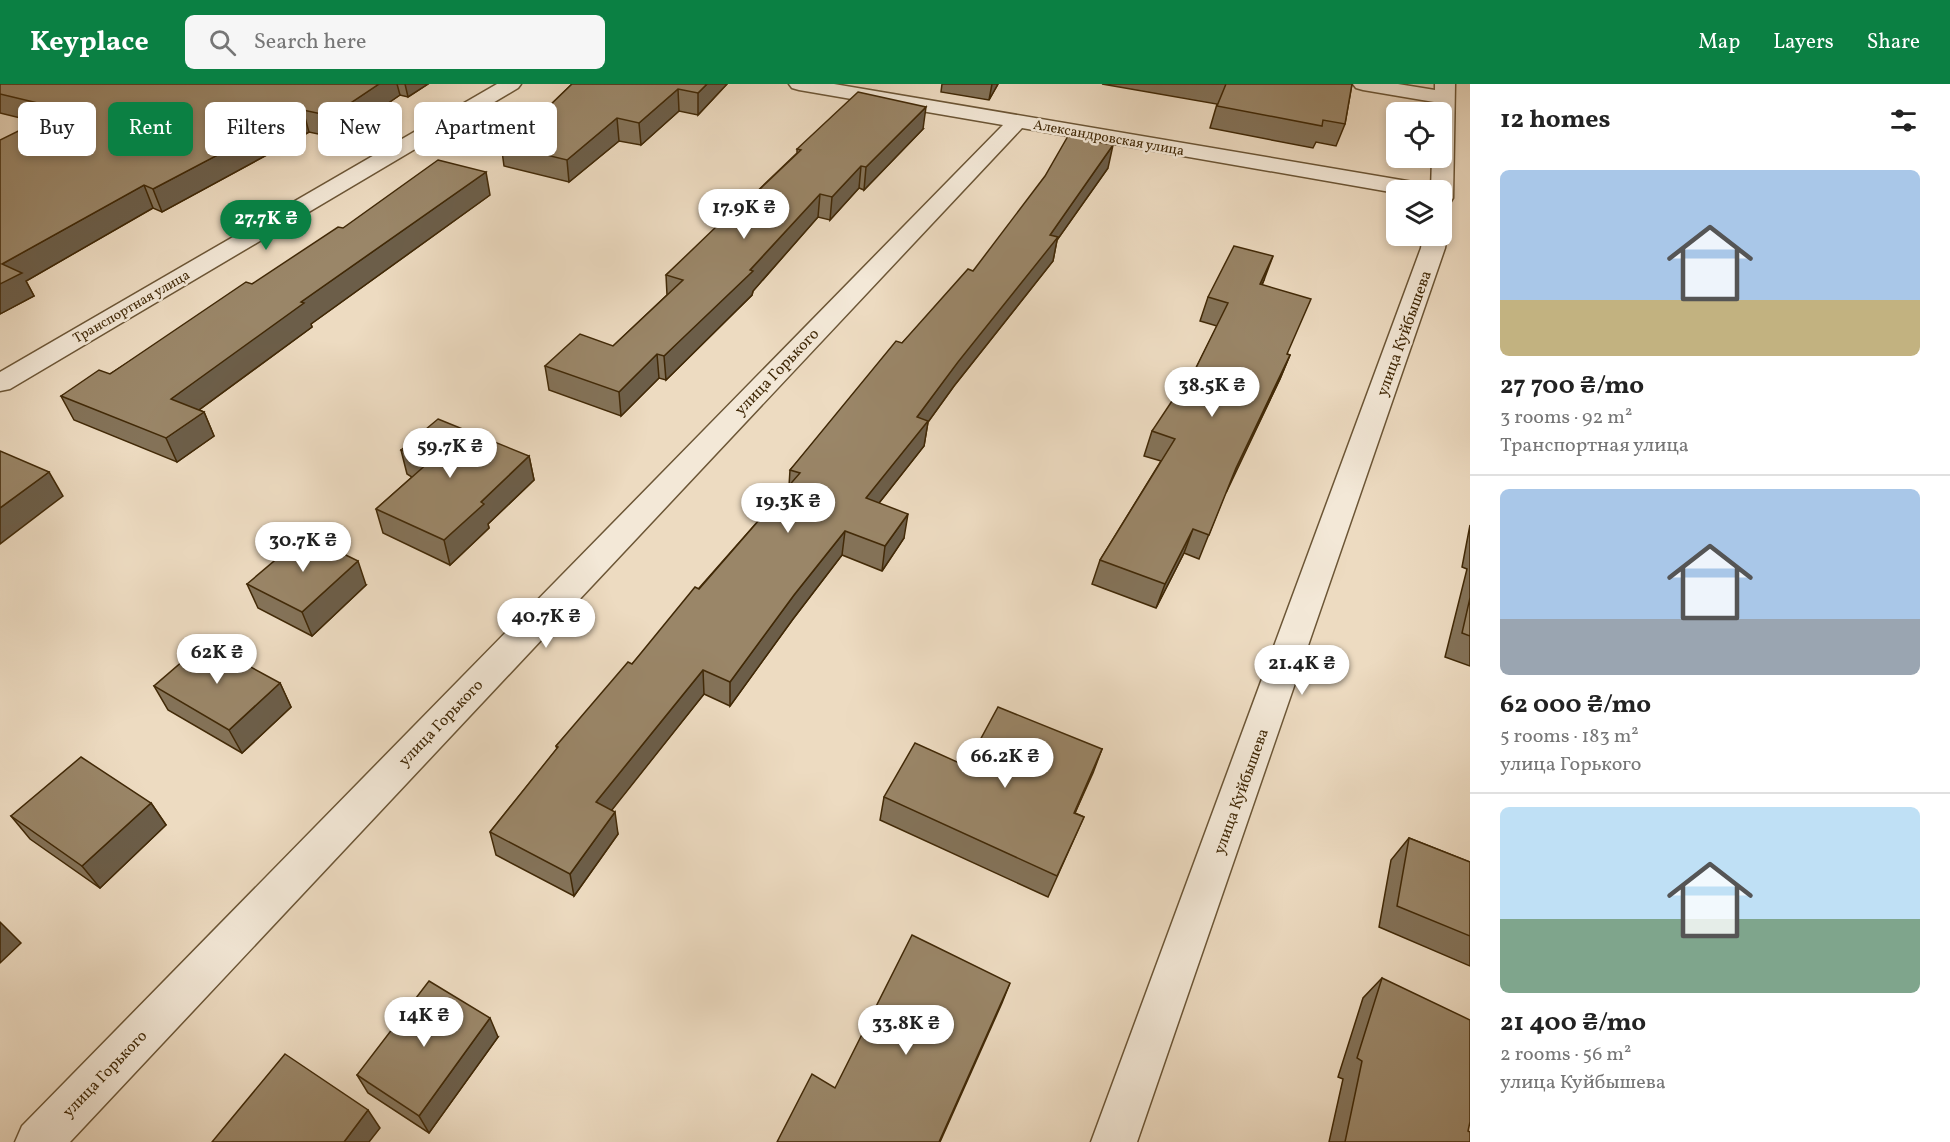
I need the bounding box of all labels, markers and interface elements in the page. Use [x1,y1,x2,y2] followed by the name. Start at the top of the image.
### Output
[185,15,605,69] search box
[30,23,149,62] text: Keyplace
[206,26,239,59] icon: search
[254,27,366,58] text: Search here
[1698,28,1740,57] text: Map
[1773,28,1834,57] text: Layers
[1867,28,1920,57] text: Share
[18,102,96,156] chip: Buy
[108,102,193,156] chip: Rent
[205,102,306,156] chip: Filters
[318,102,402,156] chip: New
[414,102,557,156] chip: Apartment
[1386,102,1452,246] map controls
[1386,102,1452,168] button: locate
[1500,102,1611,138] text: 12 homes
[1887,104,1920,137] icon: filters
[1032,116,1186,161] street label: Александровская улица
[1386,180,1452,246] button: layers
[689,189,799,240] pin: 17.9K ₴
[712,194,776,222] text: 17.9K ₴
[211,200,321,251] pin: 27.7K ₴
[234,205,298,233] text: 27.7K ₴
[1656,209,1764,317] icon: home
[70,266,194,349] street label: Транспортная улица
[1372,268,1438,400] street label: улица Куйбышева
[730,324,825,421] street label: улица Горького
[1157,367,1267,418] pin: 38.5K ₴
[1500,368,1644,404] text: 27 700 ₴/mo
[1179,372,1245,400] text: 38.5K ₴
[1500,404,1632,432] text: 3 rooms · 92 m²
[395,428,505,479] pin: 59.7K ₴
[1500,432,1689,460] text: Транспортная улица
[417,433,483,461] text: 59.7K ₴
[733,483,843,534] pin: 19.3K ₴
[755,488,821,516] text: 19.3K ₴
[248,522,358,573] pin: 30.7K ₴
[269,527,337,555] text: 30.7K ₴
[1656,528,1764,636] icon: home
[491,598,601,649] pin: 40.7K ₴
[511,603,581,631] text: 40.7K ₴
[175,634,259,685] pin: 62K ₴
[191,639,243,667] text: 62K ₴
[1247,645,1357,696] pin: 21.4K ₴
[1268,650,1336,678] text: 21.4K ₴
[394,675,489,772] street label: улица Горького
[1500,687,1651,723] text: 62 000 ₴/mo
[1500,723,1639,751] text: 5 rooms · 183 m²
[1209,726,1275,858] street label: улица Куйбышева
[950,738,1060,789] pin: 66.2K ₴
[970,743,1040,771] text: 66.2K ₴
[1500,751,1641,779] text: улица Горького
[1656,846,1764,954] icon: home
[382,997,466,1048] pin: 14K ₴
[398,1002,450,1030] text: 14K ₴
[851,1005,961,1056] pin: 33.8K ₴
[1500,1005,1646,1041] text: 21 400 ₴/mo
[872,1010,940,1038] text: 33.8K ₴
[58,1026,153,1123] street label: улица Горького
[1500,1041,1631,1069] text: 2 rooms · 56 m²
[1500,1069,1666,1097] text: улица Куйбышева

